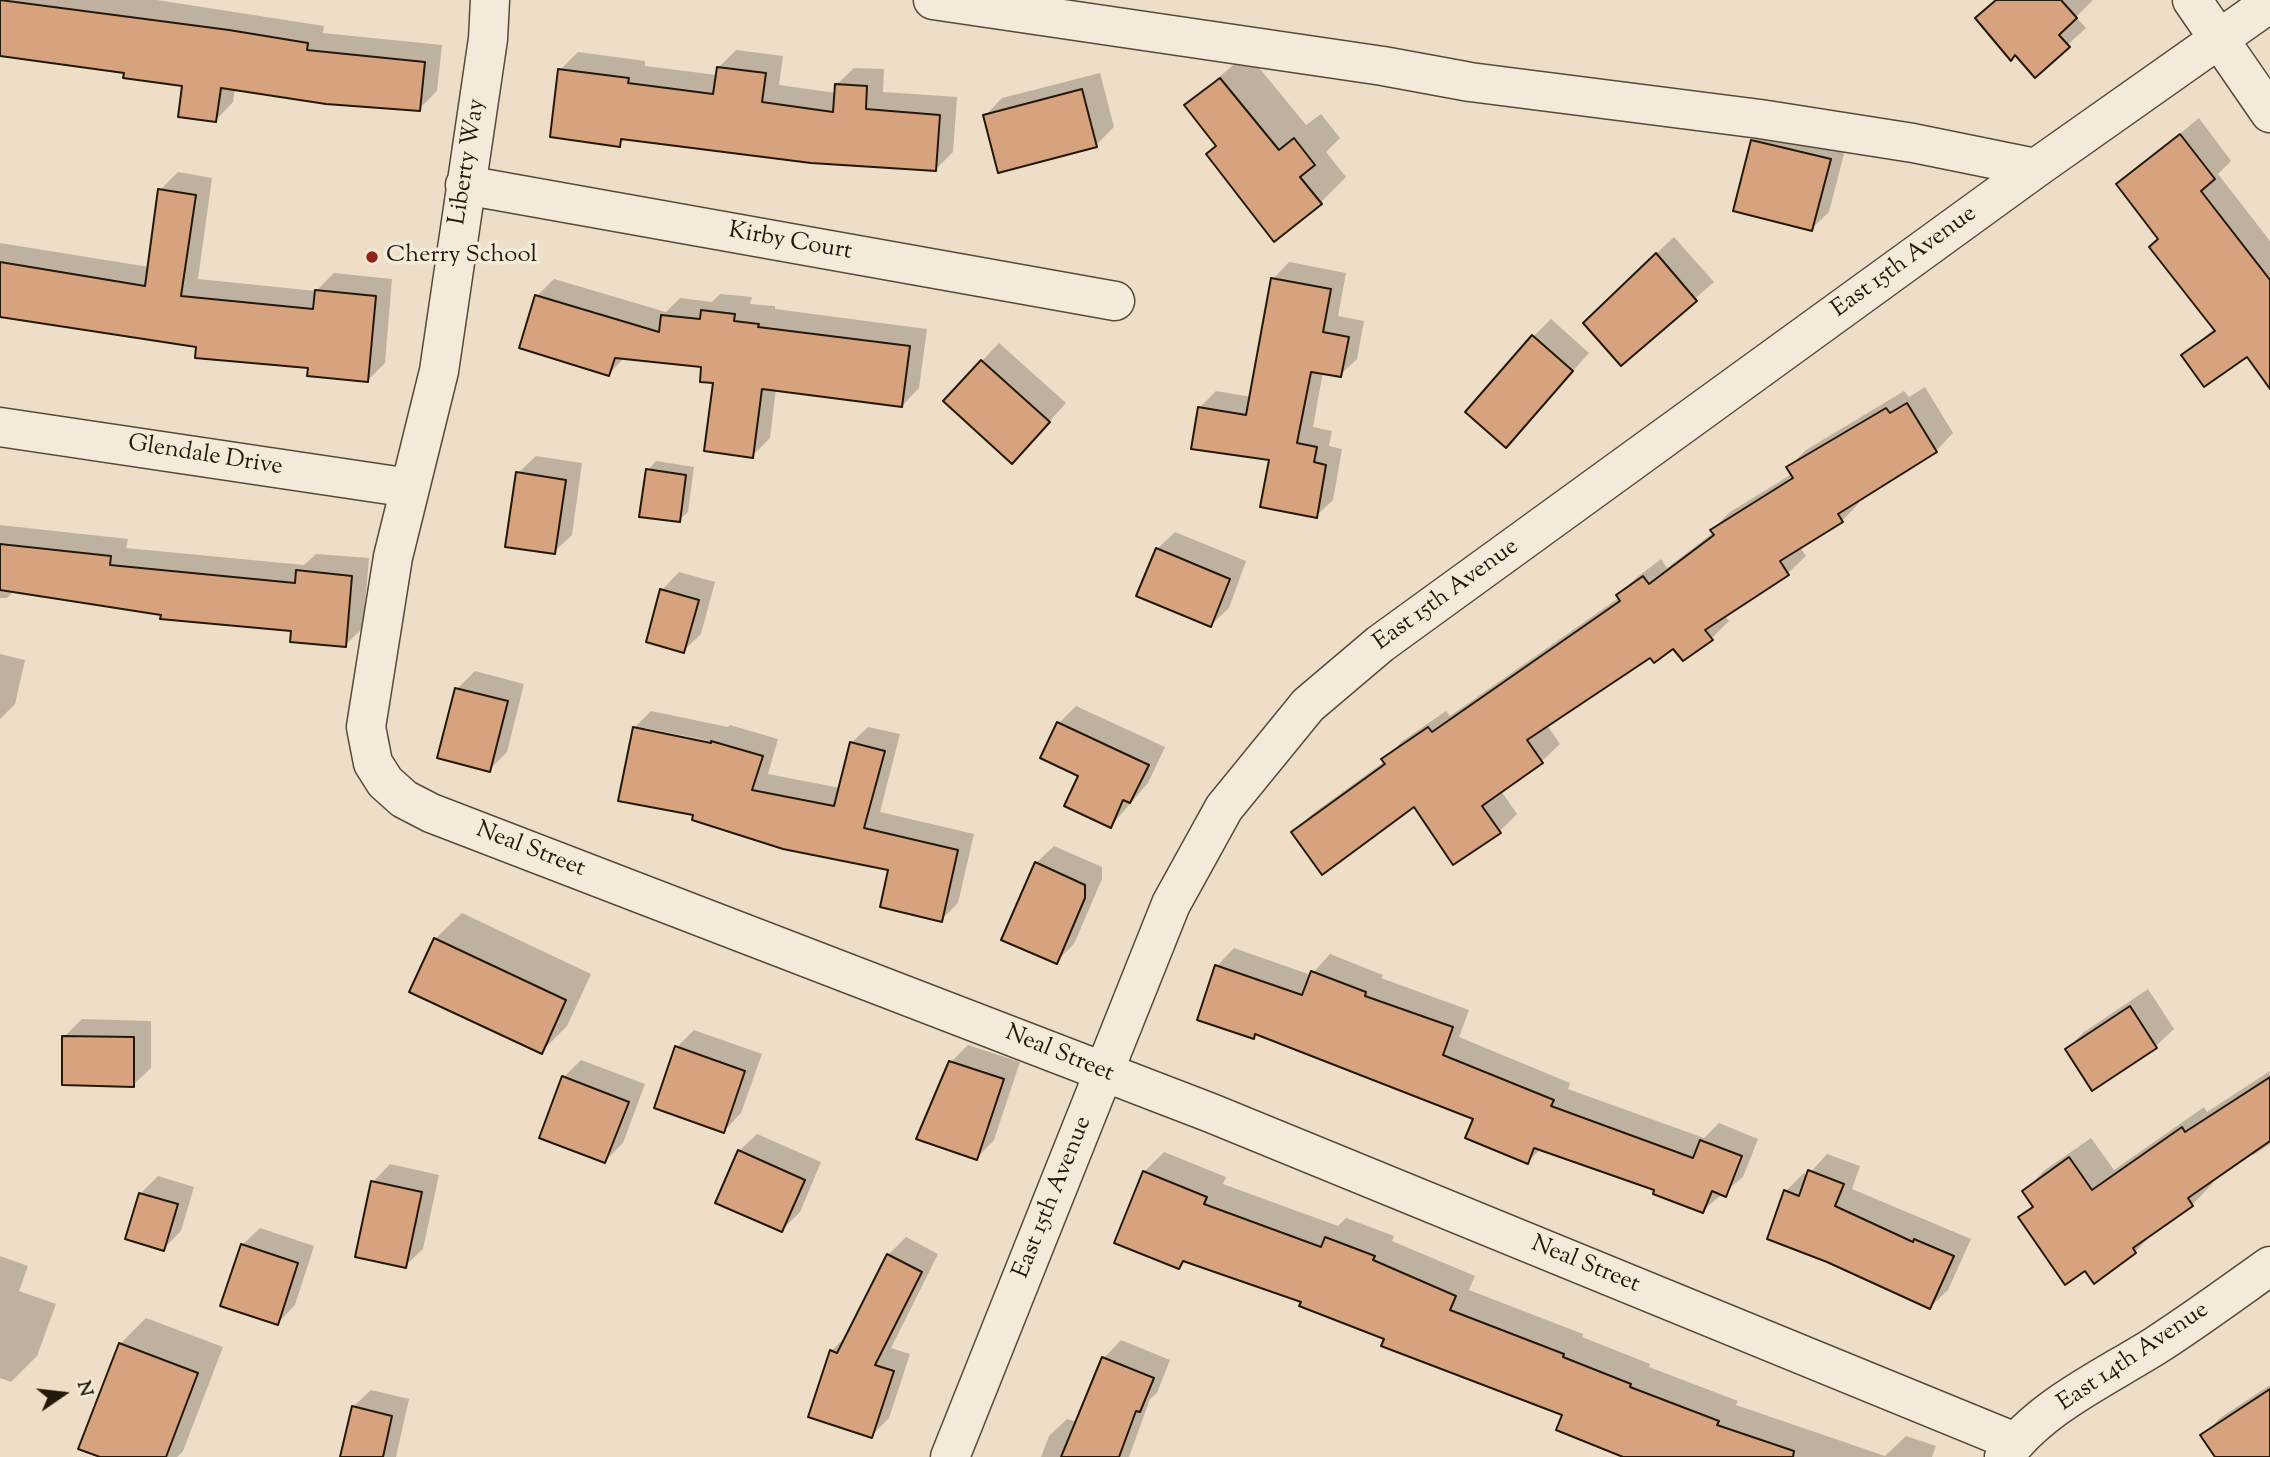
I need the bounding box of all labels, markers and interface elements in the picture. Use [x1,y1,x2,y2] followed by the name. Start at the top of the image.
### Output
[445,97,493,227] street label: Liberty Way
[1827,201,1983,325] street label: East 15th Avenue
[726,218,854,268] street label: Kirby Court
[386,243,537,271] place label: Cherry School
[364,249,380,265] marker: Cherry School
[126,431,284,483] street label: Glendale Drive
[1369,534,1525,658] street label: East 15th Avenue
[471,817,589,885] street label: Neal Street
[1000,1020,1118,1090] street label: Neal Street
[1008,1113,1100,1283] street label: East 15th Avenue
[1526,1231,1644,1301] street label: Neal Street
[2053,1297,2215,1419] street label: East 14th Avenue
[28,1359,98,1429] north arrow
[69,1378,99,1399] text: N

